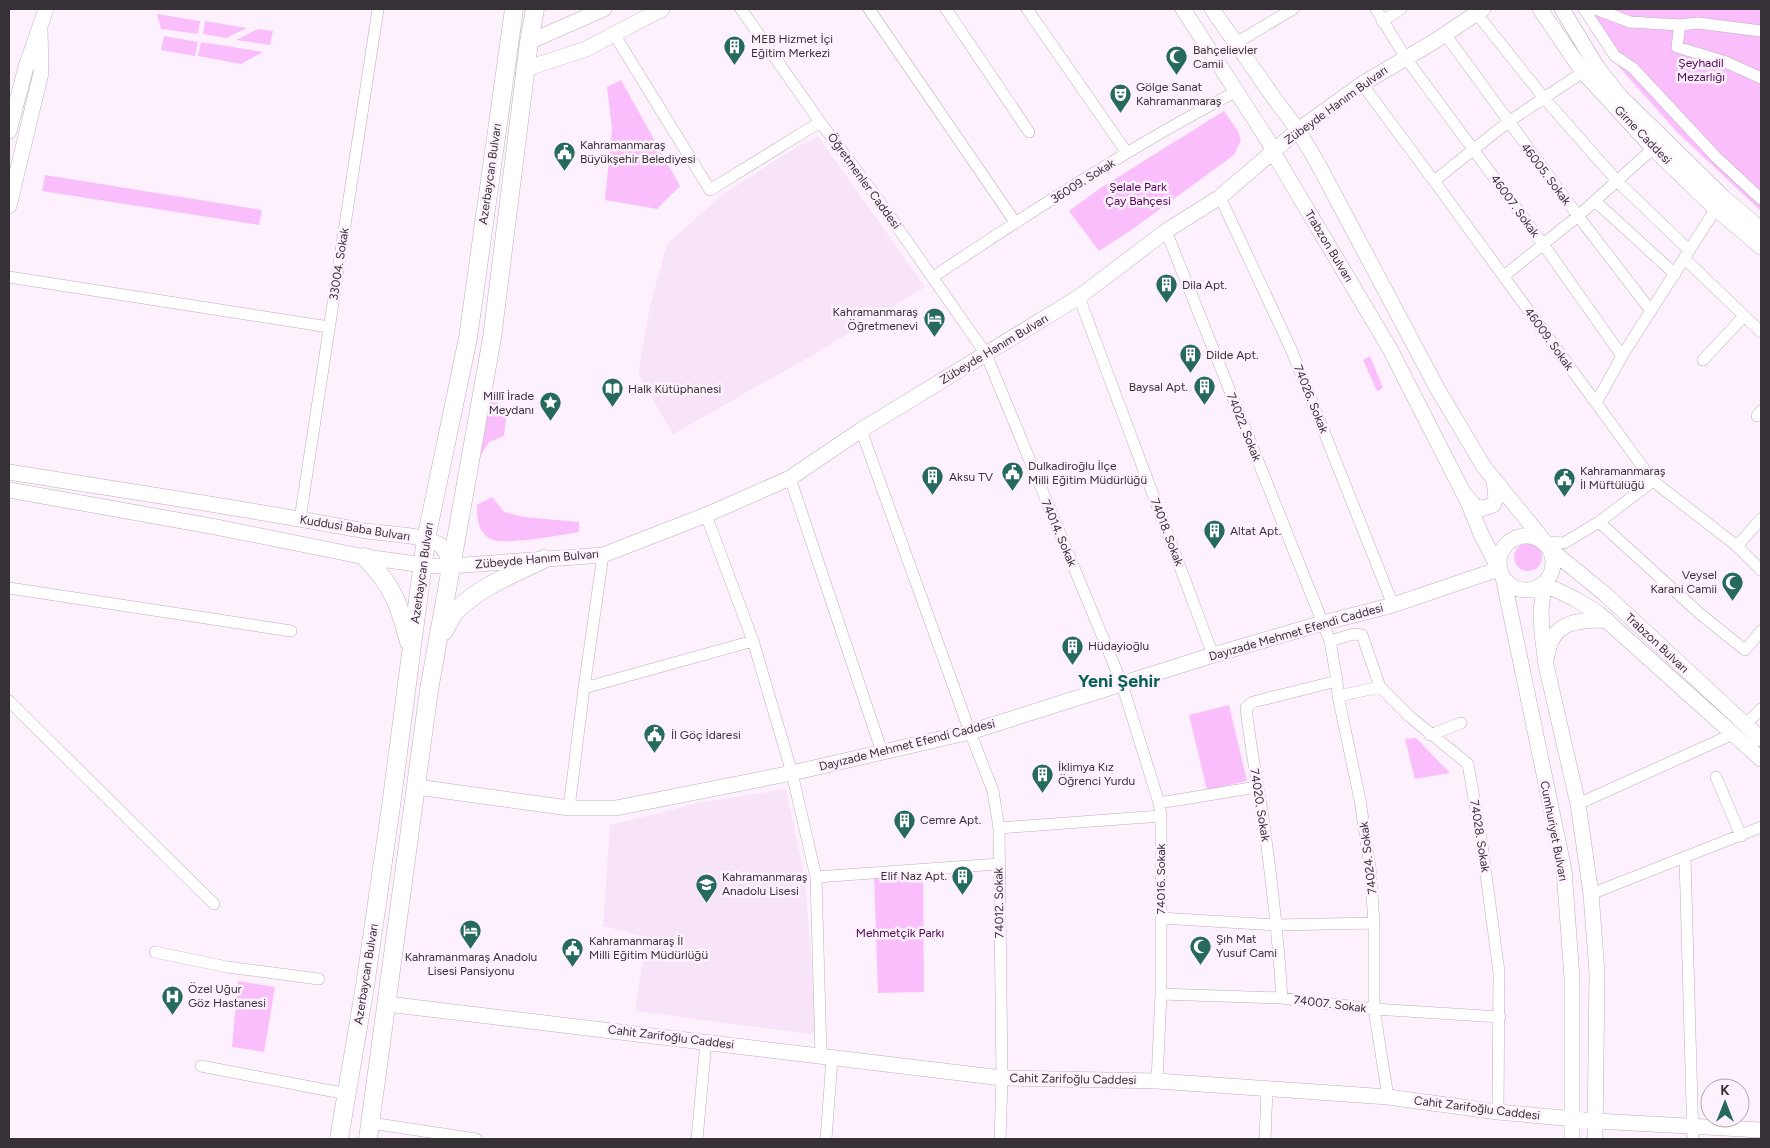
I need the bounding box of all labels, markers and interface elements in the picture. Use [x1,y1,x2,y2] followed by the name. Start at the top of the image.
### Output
[751,32,833,60] place label: MEB Hizmet İçi Eğitim Merkezi
[723,34,747,65] building icon: MEB Hizmet İçi Eğitim Merkezi
[1193,43,1258,71] place label: Bahçelievler Camii
[1165,45,1189,76] mosque icon: Bahçelievler Camii
[1677,56,1725,84] park label: Şeyhadil Mezarlığı
[1282,63,1390,147] street label: Zübeyde Hanım Bulvarı
[1136,80,1222,108] place label: Gölge Sanat Kahramanmaraş
[1108,82,1132,113] theatre icon: Gölge Sanat Kahramanmaraş
[1612,103,1674,167] street label: Girne Caddesi
[476,123,504,225] street label: Azerbaycan Bulvarı
[825,130,903,232] street label: Öğretmenler Caddesi
[580,138,696,166] place label: Kahramanmaraş Büyükşehir Belediyesi
[552,140,576,171] public building icon: Kahramanmaraş Büyükşehir Belediyesi
[1518,140,1574,208] street label: 46005. Sokak
[1048,156,1118,206] street label: 36009. Sokak
[1488,172,1542,240] street label: 46007. Sokak
[1105,180,1171,208] park label: Şelale Park Çay Bahçesi
[1302,207,1356,285] street label: Trabzon Bulvarı
[326,227,352,301] street label: 33004. Sokak
[1154,273,1178,304] building icon: Dila Apt.
[1182,278,1227,292] place label: Dila Apt.
[833,305,918,333] place label: Kahramanmaraş Öğretmenevi
[1522,305,1576,373] street label: 46009. Sokak
[922,307,946,338] hotel icon: Kahramanmaraş Öğretmenevi
[937,311,1051,387] street label: Zübeyde Hanım Bulvarı
[1178,343,1202,374] building icon: Dilde Apt.
[1206,348,1258,362] place label: Dilde Apt.
[1291,363,1331,435] street label: 74026. Sokak
[1192,375,1216,406] building icon: Baysal Apt.
[600,377,624,408] library icon: Halk Kütüphanesi
[1129,380,1188,394] place label: Baysal Apt.
[628,382,721,396] place label: Halk Kütüphanesi
[483,389,534,417] place label: Millî İrade Meydanı
[538,391,562,422] place icon: Millî İrade Meydanı
[1224,391,1264,463] street label: 74022. Sokak
[1028,459,1147,487] place label: Dulkadiroğlu İlçe Milli Eğitim Müdürlüğü
[1000,461,1024,492] public building icon: Dulkadiroğlu İlçe Milli Eğitim Müdürlüğü
[1580,464,1666,492] place label: Kahramanmaraş İl Müftülüğü
[921,465,945,496] building icon: Aksu TV
[1552,466,1576,497] public building icon: Kahramanmaraş İl Müftülüğü
[949,470,994,484] place label: Aksu TV
[1148,496,1186,568] street label: 74018. Sokak
[1039,497,1079,569] street label: 74014. Sokak
[299,512,411,544] street label: Kuddusi Baba Bulvarı
[1202,519,1226,550] building icon: Altat Apt.
[408,522,436,624] street label: Azerbaycan Bulvarı
[1230,524,1281,538] place label: Altat Apt.
[475,547,599,571] street label: Zübeyde Hanım Bulvarı
[1650,568,1717,596] place label: Veysel Karani Camii
[1721,570,1745,601] mosque icon: Veysel Karani Camii
[1207,600,1385,664] street label: Dayızade Mehmet Efendi Caddesi
[1622,610,1692,676] street label: Trabzon Bulvarı
[1060,634,1084,665] building icon: Hüdayioğlu
[1088,639,1149,653] place label: Hüdayioğlu
[1078,670,1160,692] district label: Yeni Şehir
[818,716,996,774] street label: Dayızade Mehmet Efendi Caddesi
[643,723,667,754] public building icon: İl Göç İdaresi
[671,728,741,742] place label: İl Göç İdaresi
[1058,760,1135,788] place label: İklimya Kız Öğrenci Yurdu
[1030,762,1054,793] building icon: İklimya Kız Öğrenci Yurdu
[1247,768,1273,843] street label: 74020. Sokak
[1537,780,1571,882] street label: Cumhuriyet Bulvarı
[1467,799,1493,873] street label: 74028. Sokak
[892,808,916,839] building icon: Cemre Apt.
[920,813,981,827] place label: Cemre Apt.
[1357,821,1379,895] street label: 74024. Sokak
[1154,843,1168,914] street label: 74016. Sokak
[951,864,975,895] building icon: Elif Naz Apt.
[991,867,1007,938] street label: 74012. Sokak
[881,869,947,883] place label: Elif Naz Apt.
[722,870,808,898] place label: Kahramanmaraş Anadolu Lisesi
[694,872,718,903] school or university icon: Kahramanmaraş Anadolu Lisesi
[459,918,483,949] hotel icon: Kahramanmaraş Anadolu Lisesi Pansiyonu
[351,923,381,1025] street label: Azerbaycan Bulvarı
[856,926,944,940] park label: Mehmetçik Parkı
[1216,932,1277,960] place label: Şıh Mat Yusuf Cami
[589,934,708,962] place label: Kahramanmaraş İl Milli Eğitim Müdürlüğü
[1188,934,1212,965] mosque icon: Şıh Mat Yusuf Cami
[561,936,585,967] public building icon: Kahramanmaraş İl Milli Eğitim Müdürlüğü
[405,950,537,978] place label: Kahramanmaraş Anadolu Lisesi Pansiyonu
[188,982,266,1010] place label: Özel Uğur Göz Hastanesi
[160,984,184,1015] hospital icon: Özel Uğur Göz Hastanesi
[1293,993,1367,1015] street label: 74007. Sokak
[607,1022,735,1052] street label: Cahit Zarifoğlu Caddesi
[1009,1071,1137,1087] street label: Cahit Zarifoğlu Caddesi
[1700,1078,1750,1128] north arrow
[1720,1082,1730,1099] text: K
[1413,1093,1541,1123] street label: Cahit Zarifoğlu Caddesi

